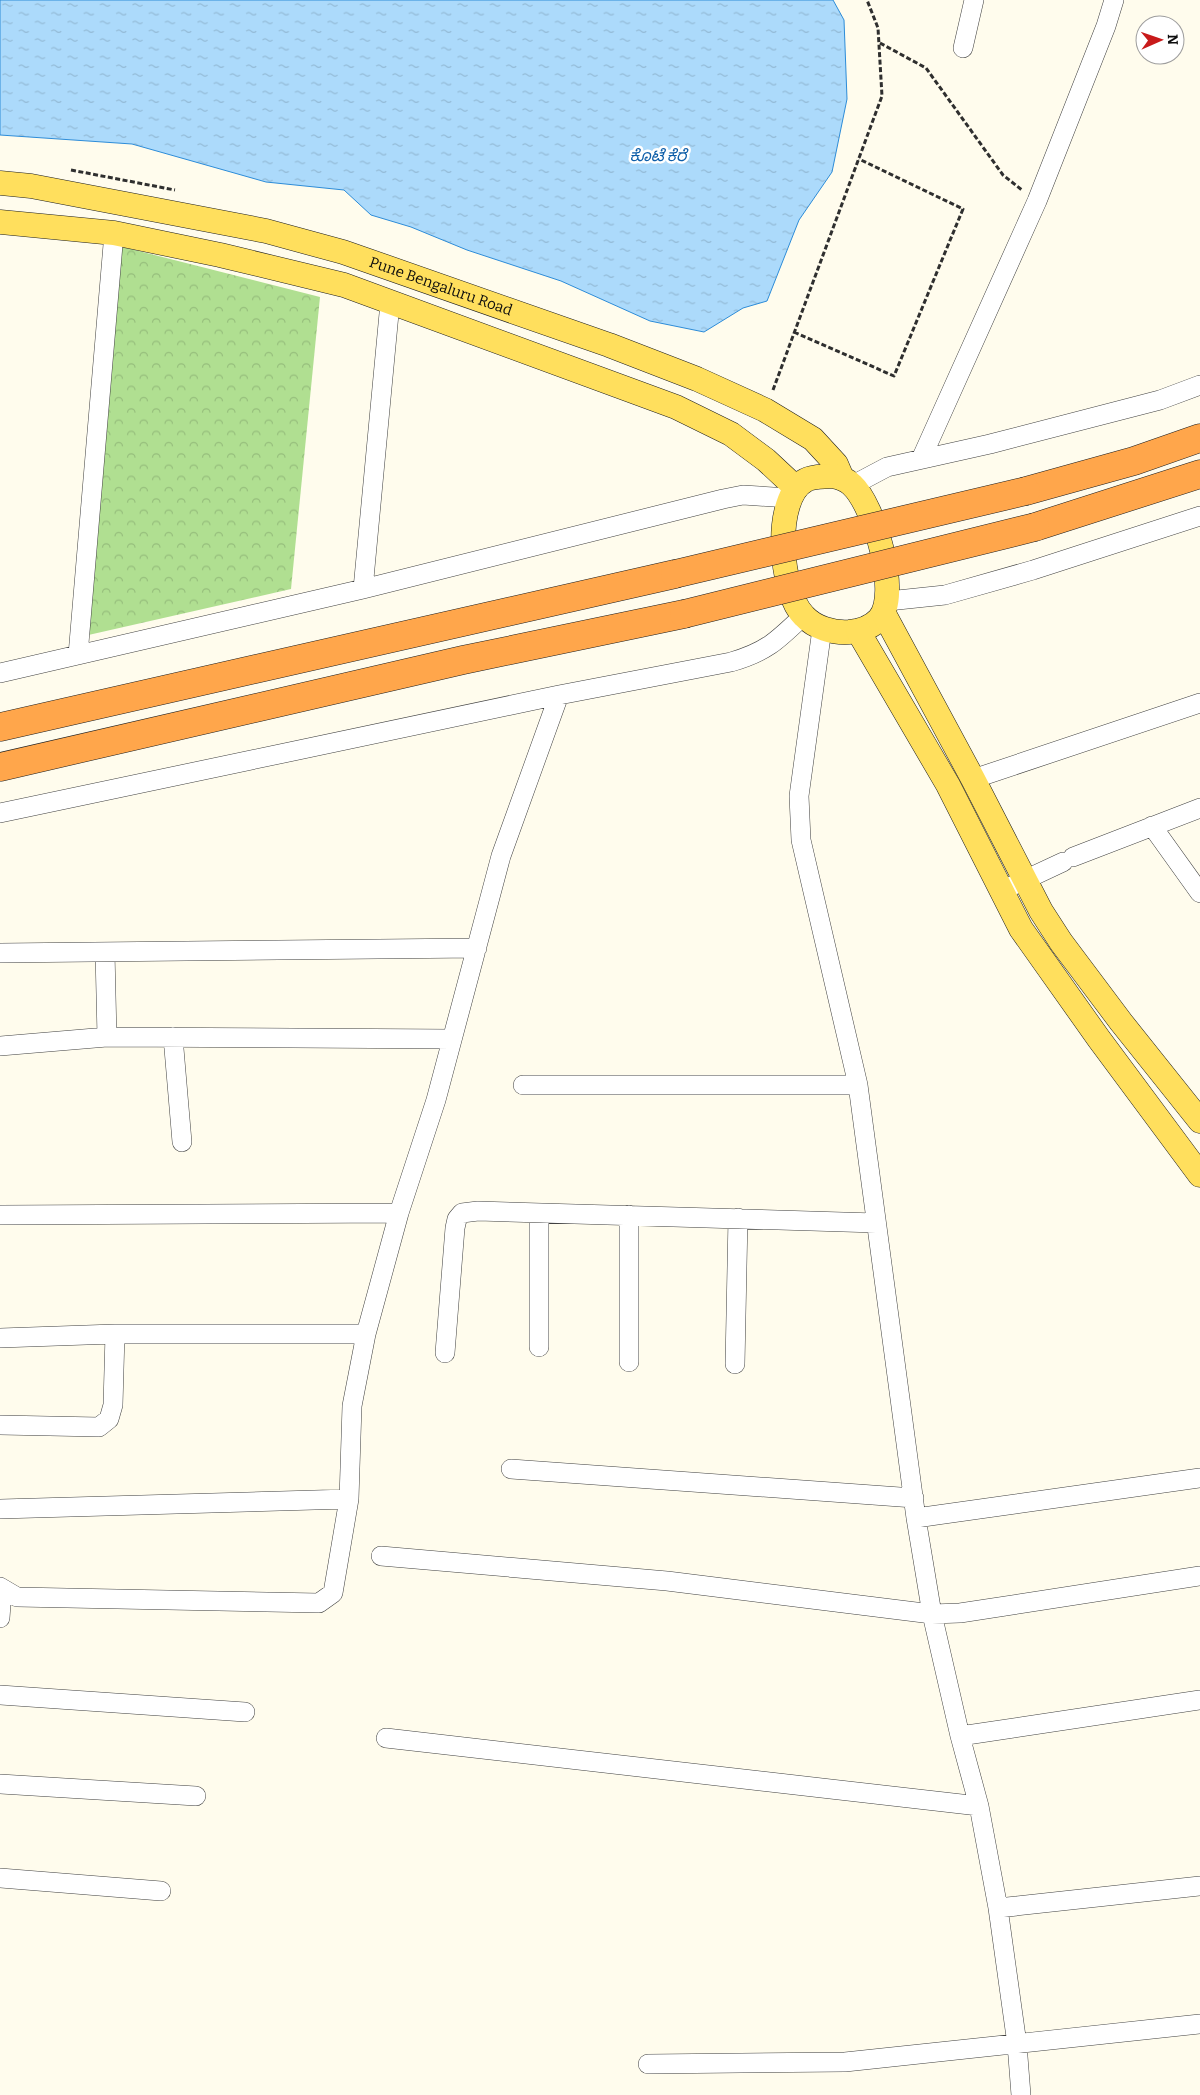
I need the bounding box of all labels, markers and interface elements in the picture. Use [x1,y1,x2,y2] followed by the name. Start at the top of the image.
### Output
[1135,15,1185,65] north arrow
[1164,34,1181,45] text: N
[630,146,689,165] water label: ಕೊಟೆ ಕೆರೆ
[367,253,515,320] street label: Pune Bengaluru Road

